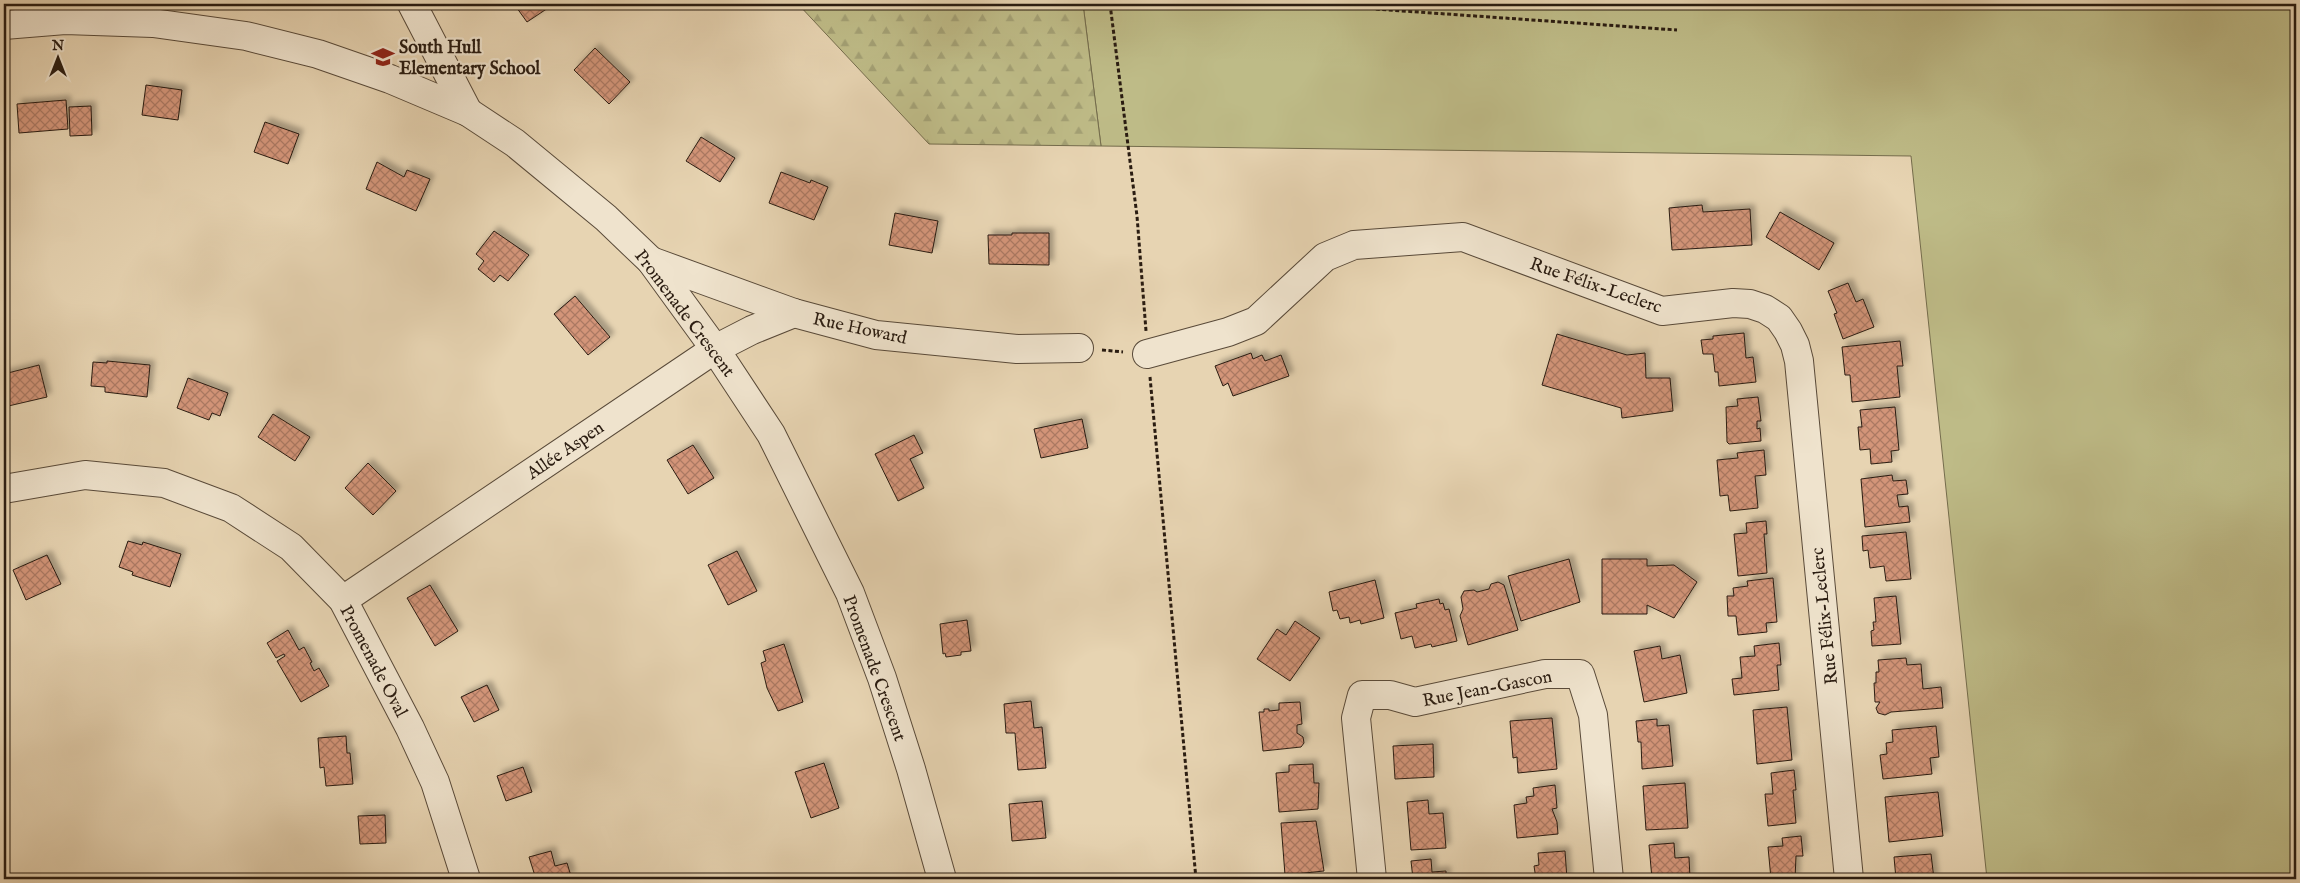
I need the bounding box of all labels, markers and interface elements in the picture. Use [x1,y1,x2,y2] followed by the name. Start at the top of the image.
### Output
[32,32,82,82] north arrow
[51,37,64,55] text: N
[399,37,541,81] place label: South Hull Elementary School
[370,44,396,70] school or university icon: South Hull Elementary School
[628,246,739,382] street label: Promenade Crescent
[1527,253,1665,320] street label: Rue Félix-Leclerc
[811,308,909,351] street label: Rue Howard
[522,417,609,486] street label: Allée Aspen
[1807,546,1844,686] street label: Rue Félix-Leclerc
[837,592,911,745] street label: Promenade Crescent
[334,602,412,722] street label: Promenade Oval
[1421,666,1554,713] street label: Rue Jean-Gascon

